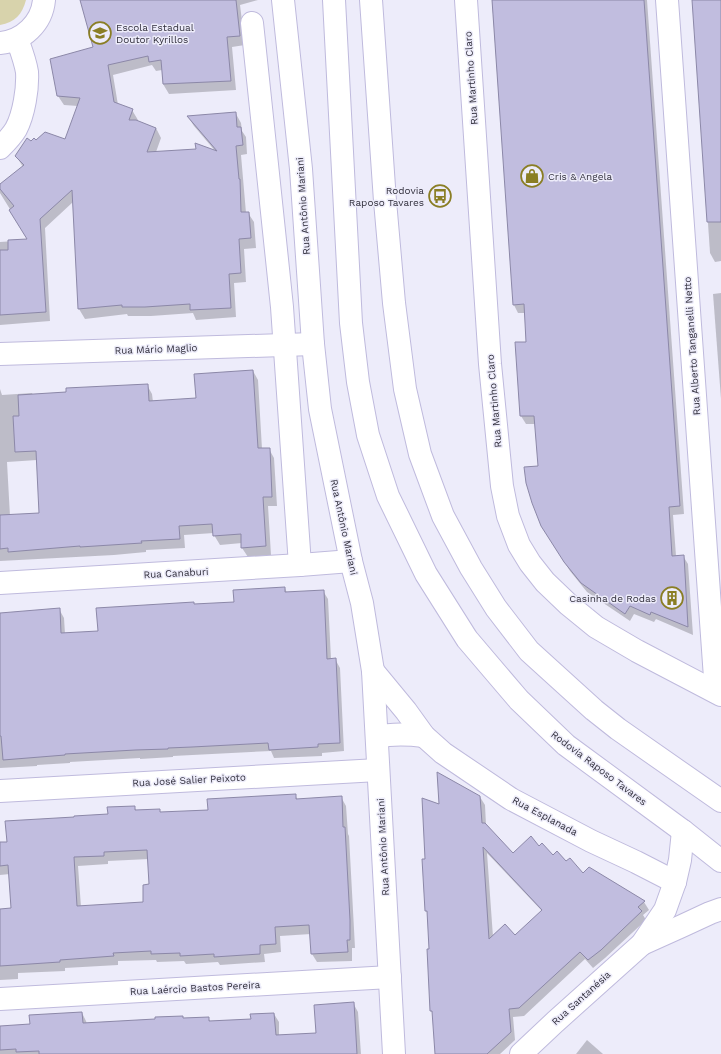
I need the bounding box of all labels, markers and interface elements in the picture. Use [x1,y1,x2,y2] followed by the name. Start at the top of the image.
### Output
[87,20,113,46] school or university icon: Escola Estadual Doutor Kyrillos
[116,22,194,45] place label: Escola Estadual Doutor Kyrillos
[462,31,480,125] street label: Rua Martinho Claro
[294,157,312,255] street label: Rua Antônio Mariani
[519,163,545,189] shop icon: Cris & Angela
[548,171,612,182] place label: Cris & Angela
[427,183,453,209] bus stop icon: Rodovia Raposo Tavares
[349,185,424,208] place label: Rodovia Raposo Tavares
[682,276,702,416] street label: Rua Alberto Tanganelli Netto
[114,342,198,356] street label: Rua Mário Maglio
[484,354,504,448] street label: Rua Martinho Claro
[328,478,360,576] street label: Rua Antônio Mariani
[143,566,209,580] street label: Rua Canaburi
[659,585,685,611] building icon: Casinha de Rodas
[569,593,656,604] place label: Casinha de Rodas
[549,729,649,807] street label: Rodovia Raposo Tavares
[132,772,246,788] street label: Rua José Salier Peixoto
[511,794,580,838] street label: Rua Esplanada
[375,798,391,896] street label: Rua Antônio Mariani
[549,969,613,1027] street label: Rua Santanésia
[129,979,261,997] street label: Rua Laércio Bastos Pereira

